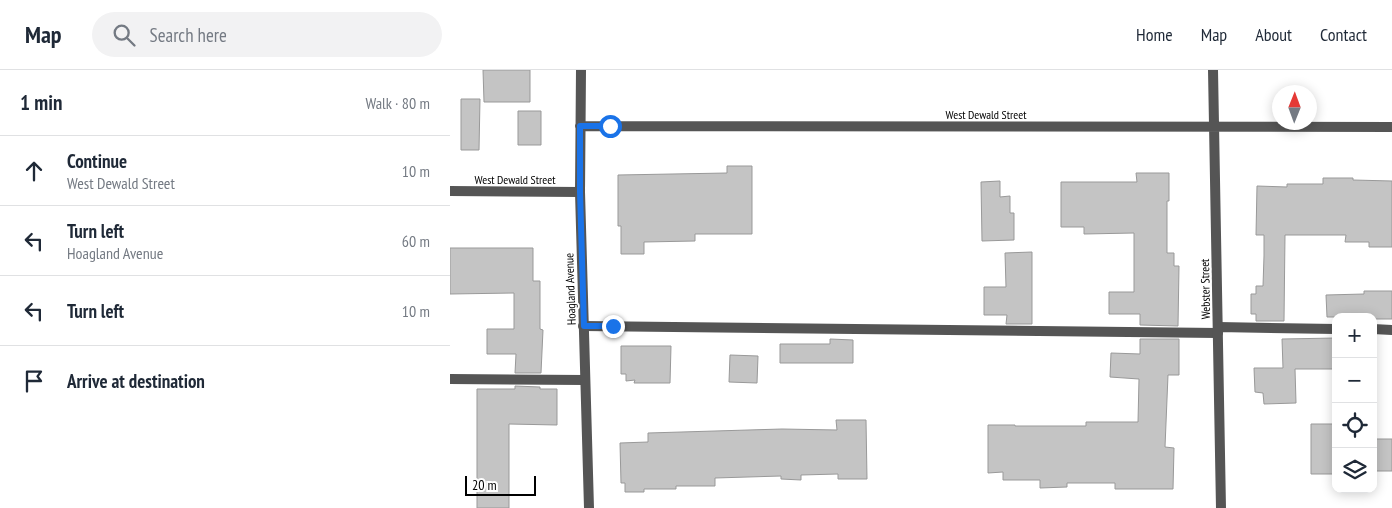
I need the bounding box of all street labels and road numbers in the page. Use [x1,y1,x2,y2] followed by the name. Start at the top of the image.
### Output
[946,107,1027,122] street label: West Dewald Street
[475,172,556,187] street label: West Dewald Street
[561,253,579,325] street label: Hoagland Avenue
[1197,258,1213,319] street label: Webster Street

